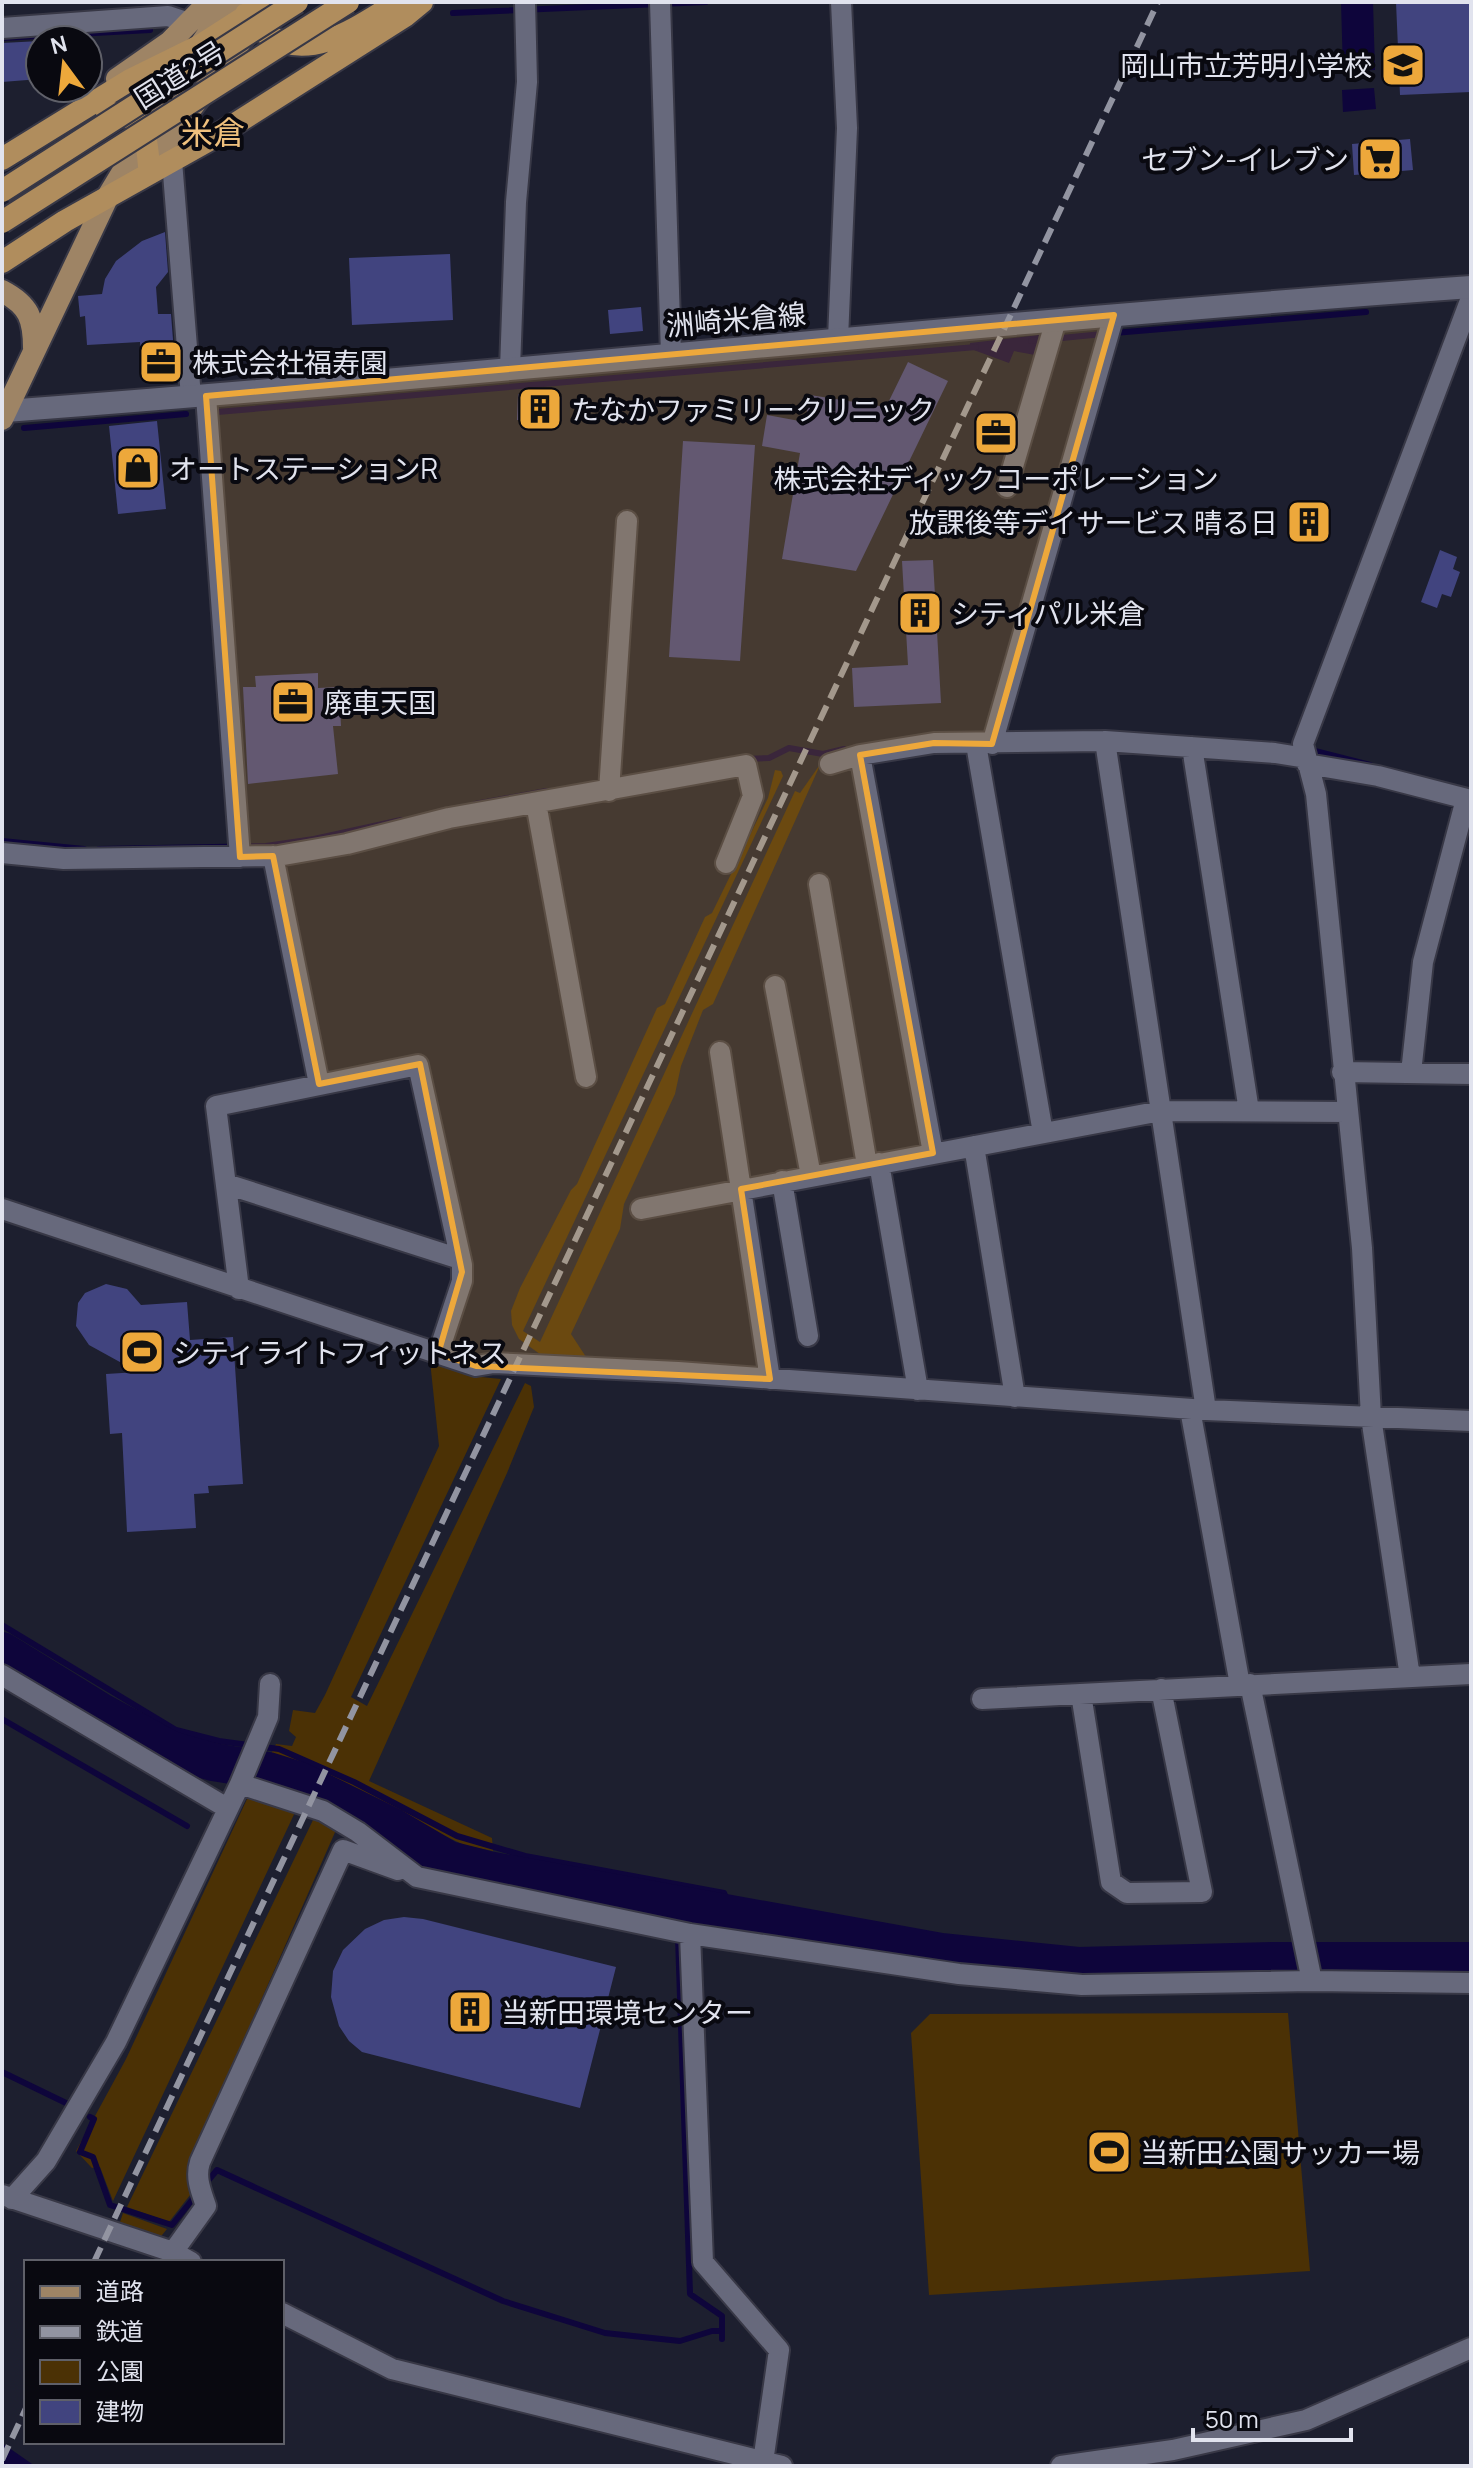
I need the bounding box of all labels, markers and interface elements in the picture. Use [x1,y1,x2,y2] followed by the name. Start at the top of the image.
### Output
[24,24,104,104] north arrow
[47,28,70,61] text: N
[127,31,231,117] street label: 国道2号
[1379,41,1427,89] school or university icon: 岡山市立芳明小学校
[1120,46,1372,84] place label: 岡山市立芳明小学校
[181,110,245,154] district label: 米倉
[1356,135,1404,183] supermarket icon: セブン-イレブン
[1141,140,1349,178] place label: セブン-イレブン
[665,294,807,344] street label: 洲崎米倉線
[137,338,185,386] office icon: 株式会社福寿園
[192,343,388,381] place label: 株式会社福寿園
[516,385,564,433] building icon: たなかファミリークリニック
[571,390,935,428] place label: たなかファミリークリニック
[972,409,1020,457] office icon: 株式会社ディックコーポレーション
[114,444,162,492] shop icon: オートステーションR
[169,449,438,487] place label: オートステーションR
[773,459,1219,497] place label: 株式会社ディックコーポレーション
[1285,498,1333,546] building icon: 放課後等デイサービス 晴る日
[908,503,1278,541] place label: 放課後等デイサービス 晴る日
[896,589,944,637] building icon: シティパル米倉
[951,594,1145,632] place label: シティパル米倉
[269,678,317,726] office icon: 廃車天国
[324,683,436,721] place label: 廃車天国
[118,1328,166,1376] sports icon: シティライトフィットネス
[173,1333,507,1371] place label: シティライトフィットネス
[446,1988,494,2036] building icon: 当新田環境センター
[501,1993,753,2031] place label: 当新田環境センター
[1085,2128,1133,2176] sports icon: 当新田公園サッカー場
[1140,2133,1420,2171] place label: 当新田公園サッカー場
[24,2260,284,2444] legend
[96,2274,144,2307] text: 道路
[96,2314,144,2347] text: 鉄道
[96,2354,144,2387] text: 公園
[1193,2392,1351,2442] scale bar
[96,2394,144,2427] text: 建物
[1205,2402,1259,2435] text: 50 m

